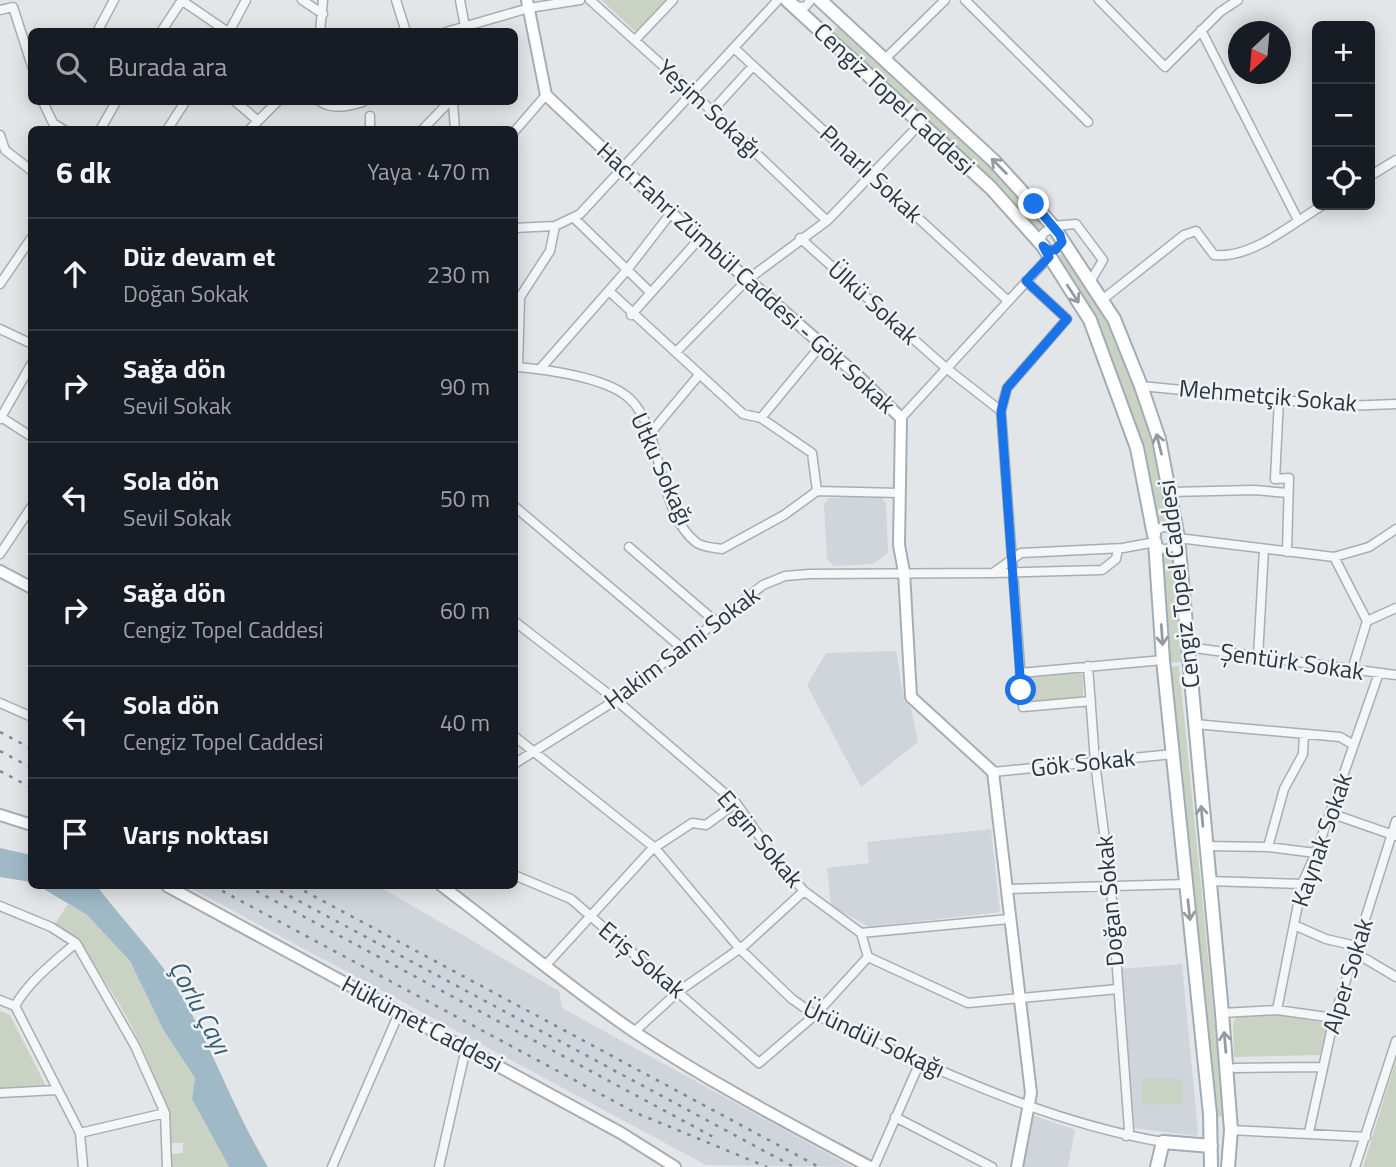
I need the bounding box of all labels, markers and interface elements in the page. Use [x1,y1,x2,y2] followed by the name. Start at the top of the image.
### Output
[806,14,984,183] street label: Cengiz Topel Caddesi
[1228,21,1291,84] north arrow
[1312,21,1375,210] map controls
[1312,21,1375,84] button: +
[28,28,518,105] search box
[108,47,227,86] text: Burada ara
[52,48,90,86] icon: search
[649,50,770,166] street label: Yeşim Sokağı
[1312,84,1375,147] button: −
[812,116,932,231] street label: Pınarlı Sokak
[589,133,904,422] street label: Hacı Fahri Zümbül Caddesi - Gök Sokak
[1312,147,1375,210] button: locate
[56,149,111,195] text: 6 dk
[367,154,490,189] text: Yaya · 470 m
[990,158,1007,175] one-way arrow
[1018,188,1049,219] route end
[123,237,275,276] text: Düz devam et
[820,252,927,353] street label: Ülkü Sokak
[56,255,94,293] icon: ahead
[427,257,490,292] text: 230 m
[123,276,249,311] text: Doğan Sokak
[1066,283,1080,303] one-way arrow
[123,349,226,388] text: Sağa dön
[56,367,94,405] icon: right
[440,369,490,404] text: 90 m
[1177,369,1359,421] street label: Mehmetçik Sokak
[123,388,231,423] text: Sevil Sokak
[622,406,704,531] street label: Utku Sokağı
[1152,433,1166,456] one-way arrow
[123,461,220,500] text: Sola dön
[1147,478,1209,690] street label: Cengiz Topel Caddesi
[56,479,94,517] icon: left
[440,481,490,516] text: 50 m
[123,500,231,535] text: Sevil Sokak
[123,573,226,612] text: Sağa dön
[596,576,767,718] street label: Hakim Sami Sokak
[56,591,94,629] icon: right
[440,593,490,628] text: 60 m
[123,612,324,647] text: Cengiz Topel Caddesi
[1155,623,1168,646] one-way arrow
[1218,633,1367,689] street label: Şentürk Sokak
[1005,674,1036,705] route start
[123,685,220,724] text: Sola dön
[56,703,94,741] icon: left
[440,705,490,740] text: 40 m
[123,724,324,759] text: Cengiz Topel Caddesi
[1029,739,1137,785] street label: Gök Sokak
[1281,767,1361,911] street label: Kaynak Sokak
[709,782,813,895] street label: Ergin Sokak
[1195,805,1208,827] one-way arrow
[56,815,94,853] icon: arrive
[123,815,269,854] text: Varış noktası
[1085,834,1133,968] street label: Doğan Sokak
[1183,898,1196,921] one-way arrow
[591,912,694,1007] street label: Eriş Sokak
[1312,913,1382,1038] street label: Alper Sokak
[159,953,242,1062] water label: Çorlu Çayı
[335,965,510,1081] street label: Hükümet Caddesi
[798,990,951,1087] street label: Üründül Sokağı
[1218,1031,1231,1054] one-way arrow

